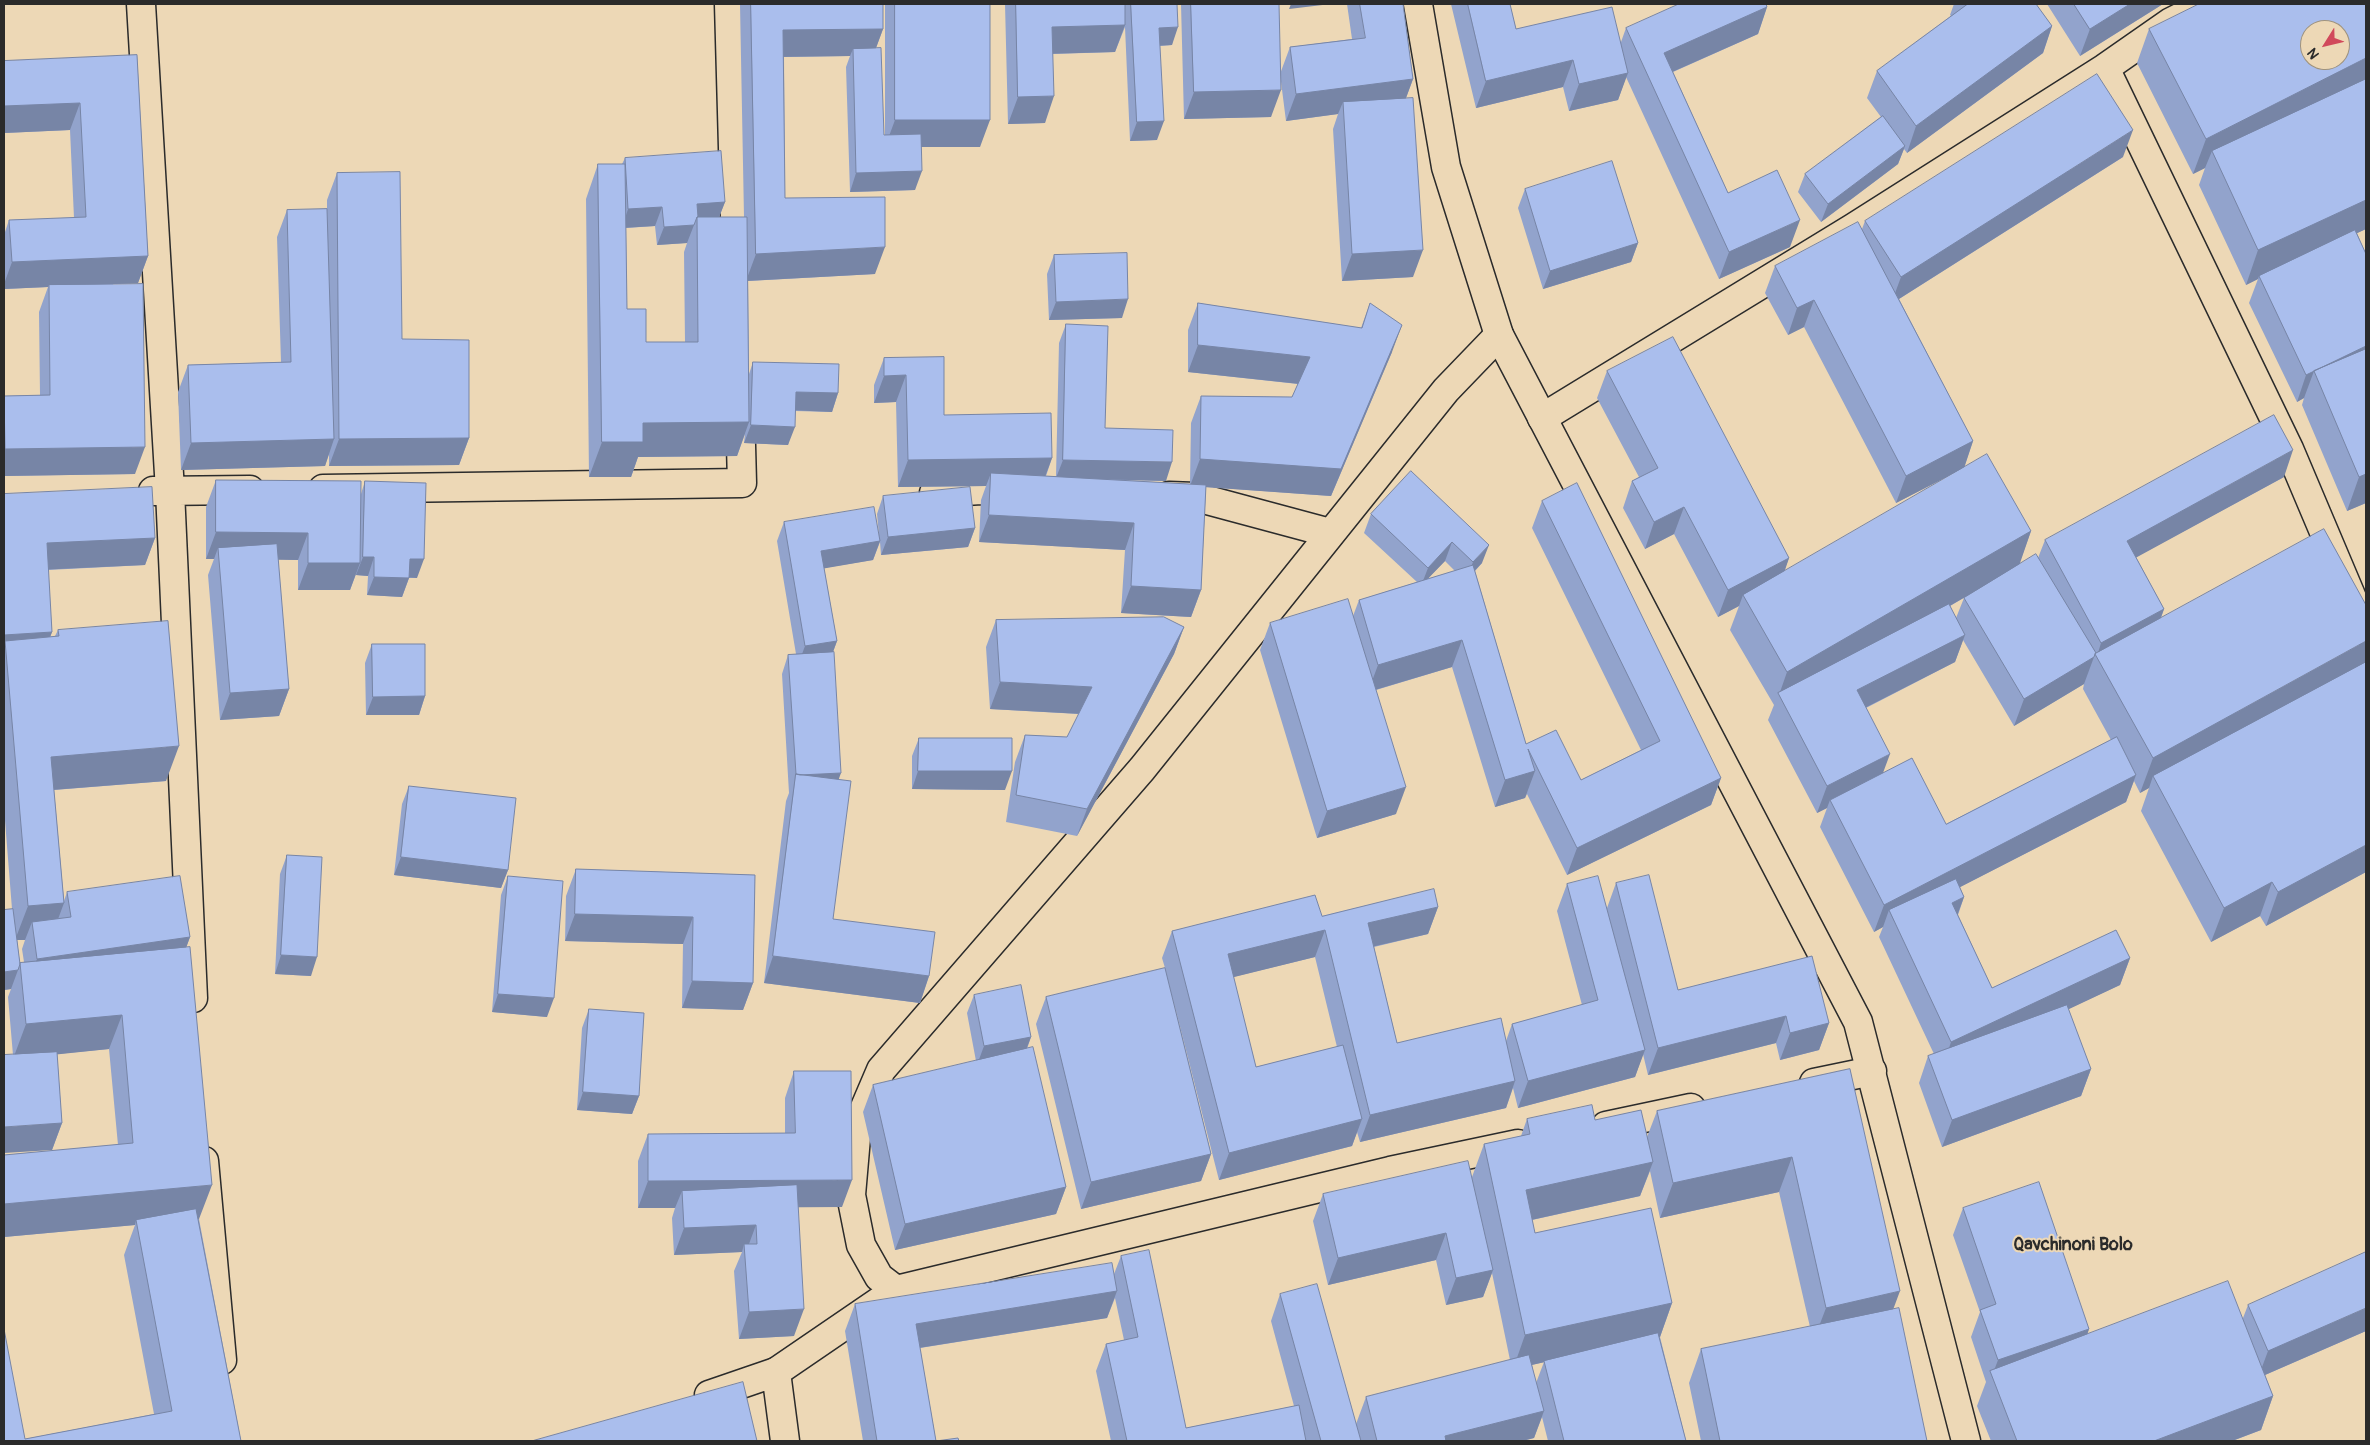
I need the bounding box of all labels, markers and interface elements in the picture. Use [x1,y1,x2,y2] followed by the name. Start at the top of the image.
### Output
[2300,20,2350,70] north arrow
[2304,45,2323,62] text: N
[2013,1234,2133,1256] district label: Qavchinoni Bolo

